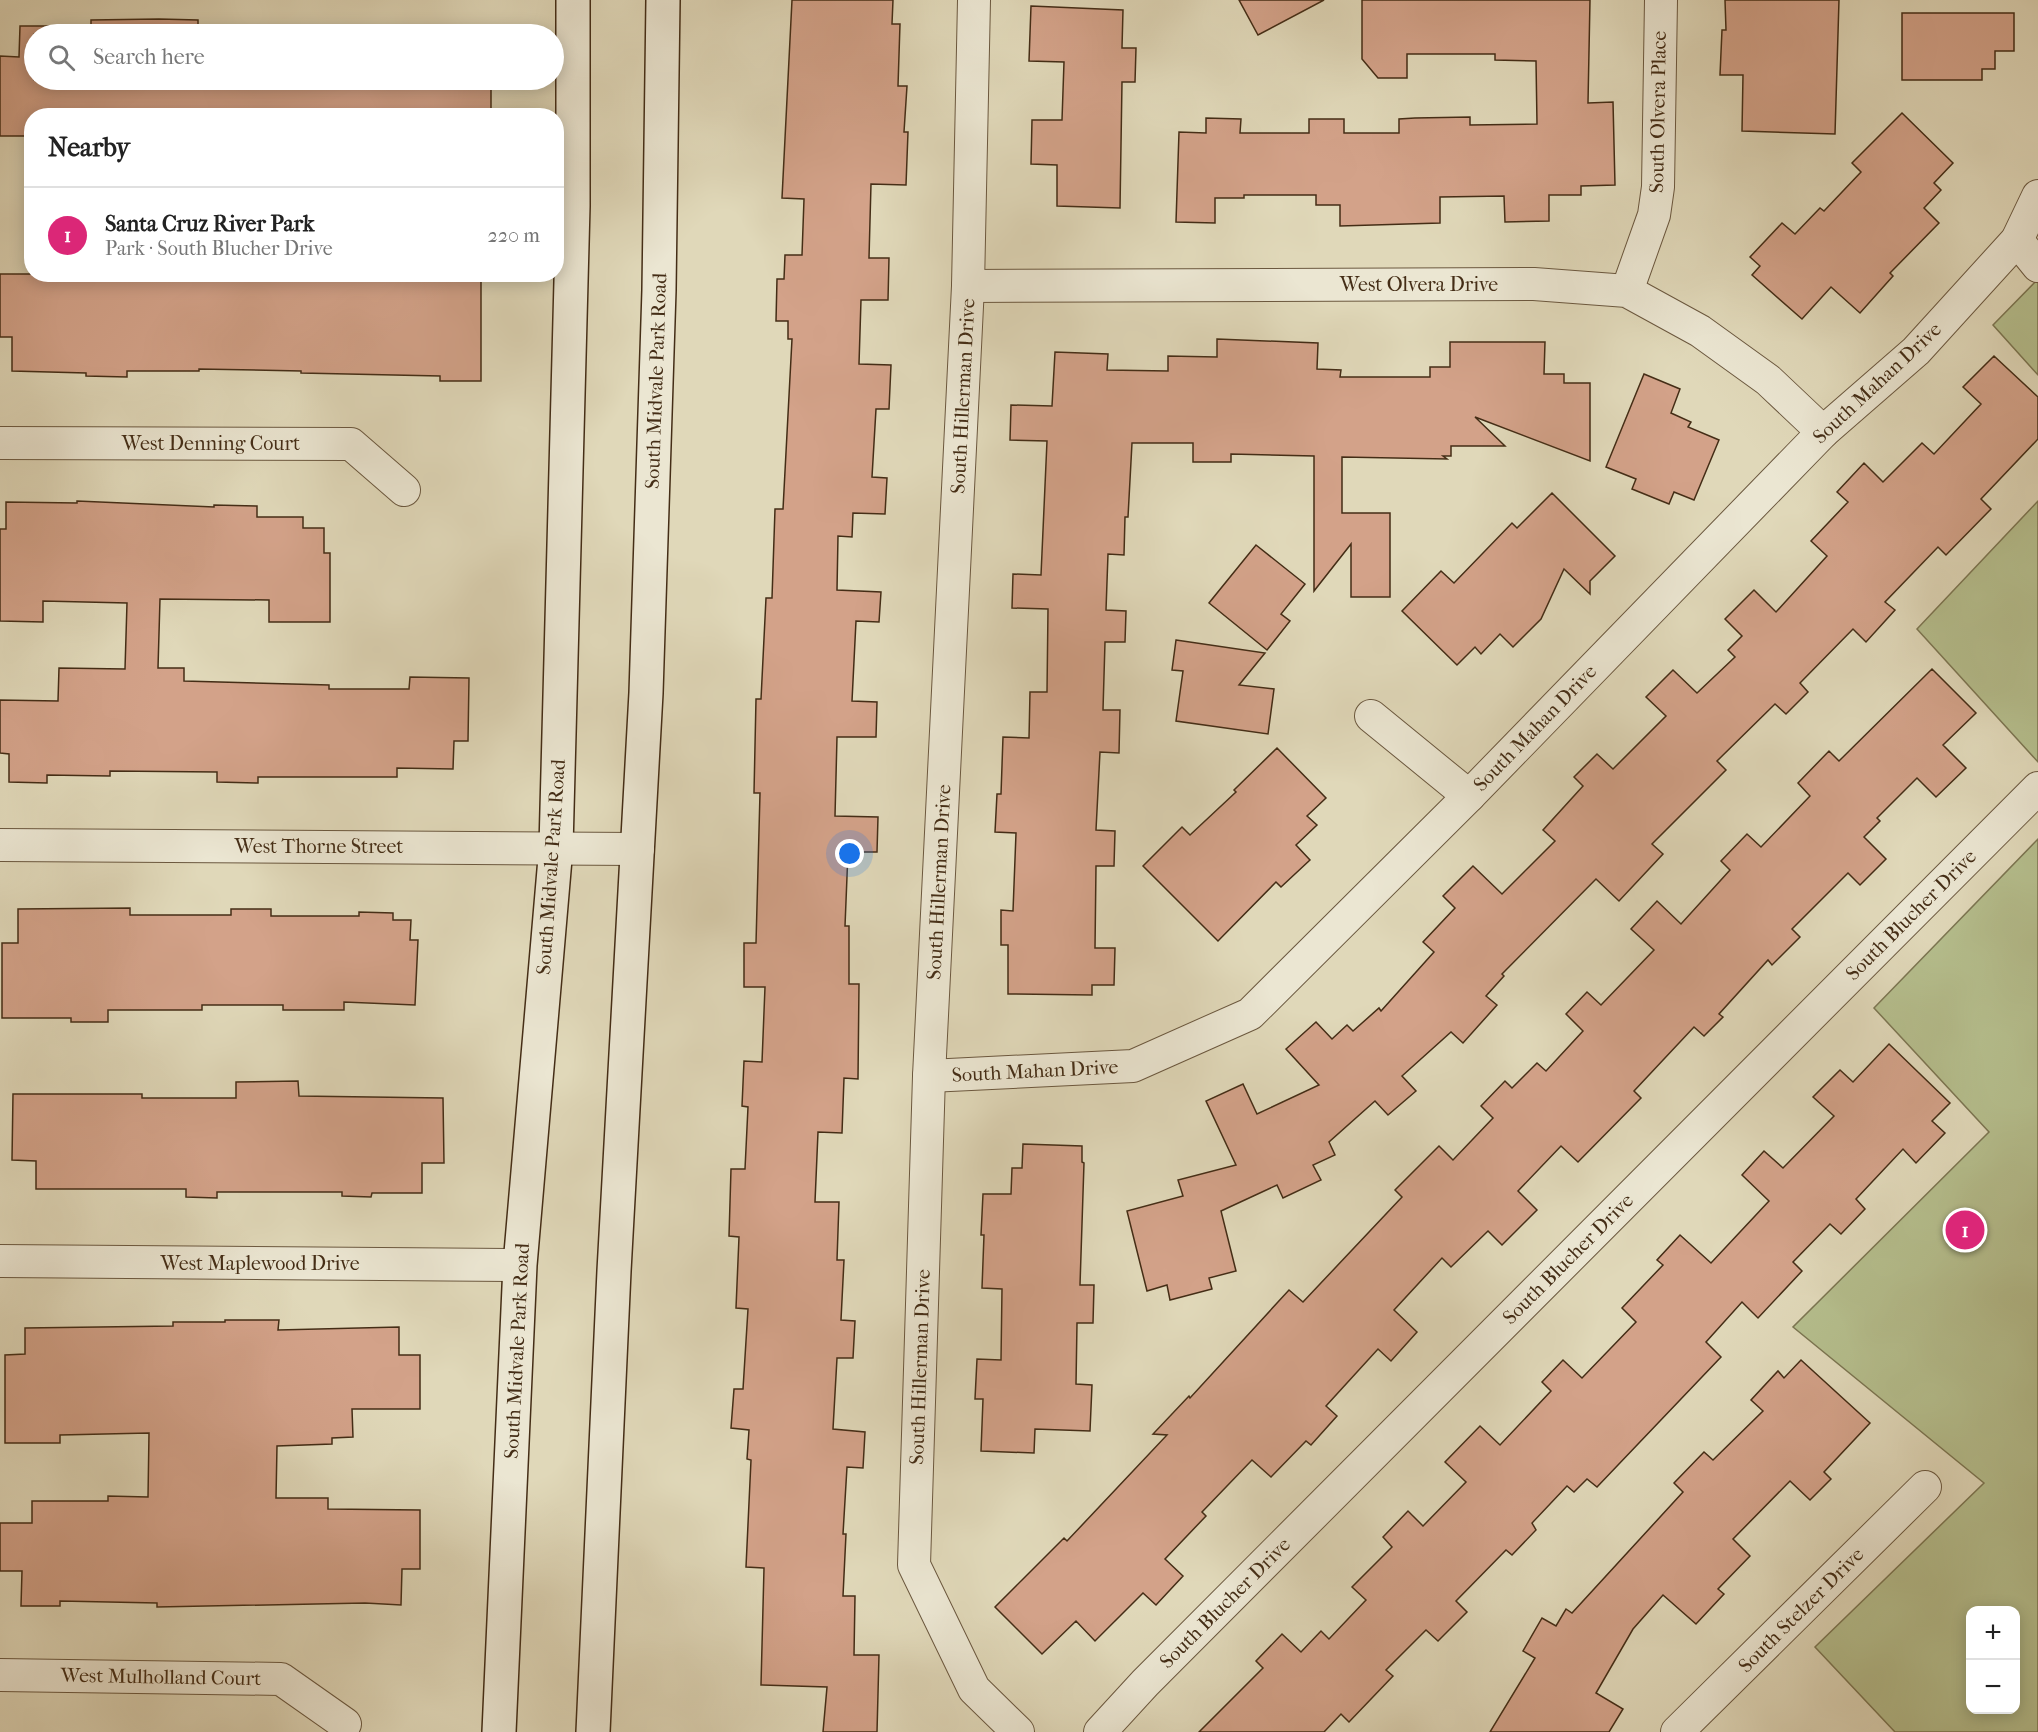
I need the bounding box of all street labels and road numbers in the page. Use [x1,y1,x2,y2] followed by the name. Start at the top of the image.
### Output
[1645,30,1671,193] street label: South Olvera Place
[641,271,671,489] street label: South Midvale Park Road
[1339,273,1498,296] street label: West Olvera Drive
[946,297,980,494] street label: South Hillerman Drive
[1808,318,1946,448] street label: South Mahan Drive
[121,432,300,455] street label: West Denning Court
[1469,660,1601,796] street label: South Mahan Drive
[532,757,570,976] street label: South Midvale Park Road
[922,783,956,980] street label: South Hillerman Drive
[233,835,404,858] street label: West Thorne Street
[1841,845,1981,985] street label: South Blucher Drive
[951,1055,1119,1087] street label: South Mahan Drive
[1498,1189,1638,1329] street label: South Blucher Drive
[500,1241,534,1460] street label: South Midvale Park Road
[159,1252,360,1275] street label: West Maplewood Drive
[905,1269,935,1465] street label: South Hillerman Drive
[1155,1533,1295,1673] street label: South Blucher Drive
[1734,1543,1868,1677] street label: South Stelzer Drive
[60,1664,261,1690] street label: West Mulholland Court

